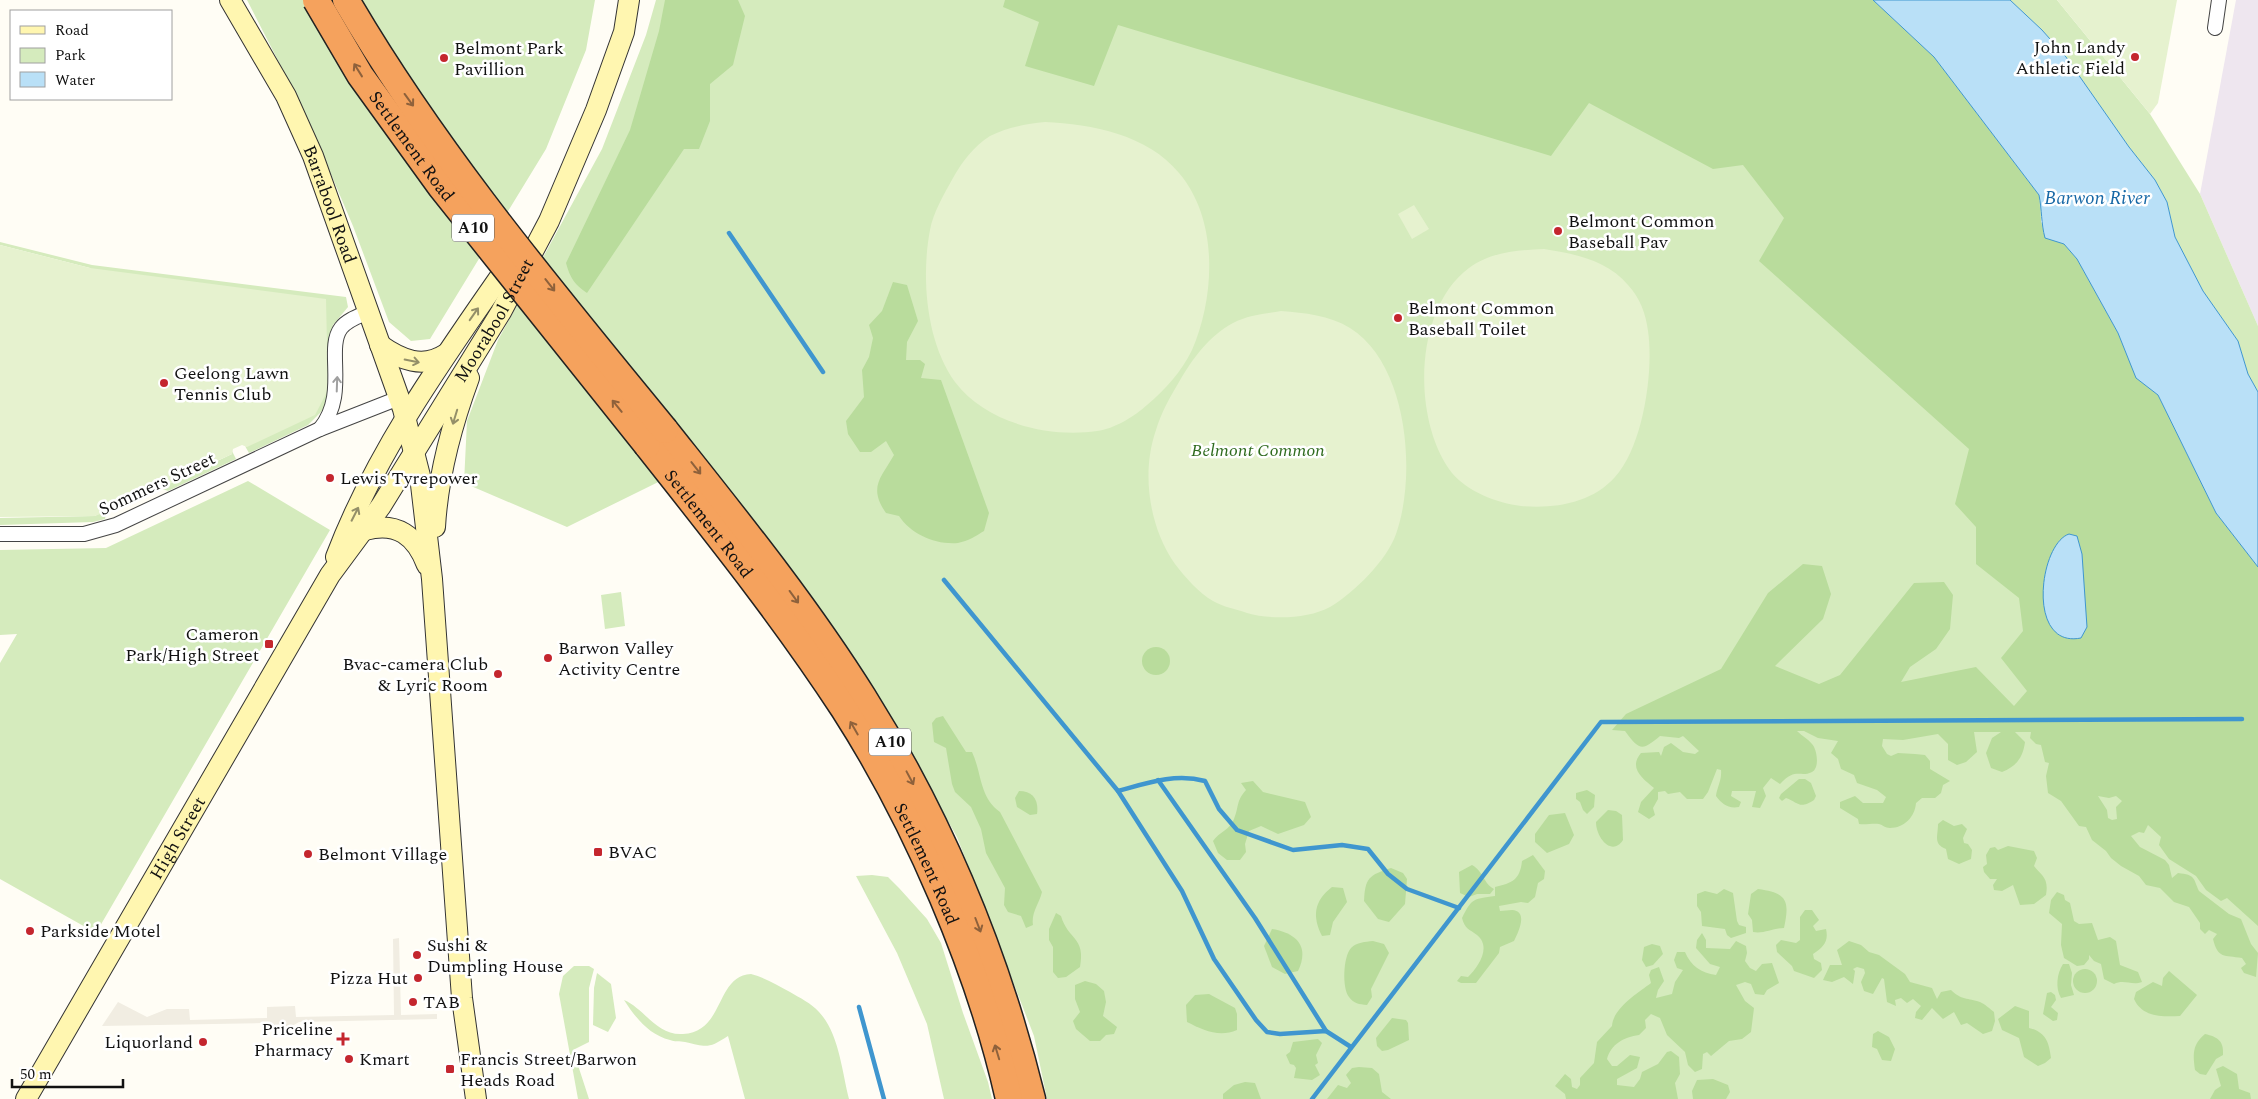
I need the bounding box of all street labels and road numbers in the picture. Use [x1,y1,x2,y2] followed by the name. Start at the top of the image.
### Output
[362,85,461,208] street label: Settlement Road
[296,140,364,267] street label: Barrabool Road
[452,214,494,242] road number: A10
[447,253,541,388] street label: Moorabool Street
[94,445,220,523] street label: Sommers Street
[658,463,760,584] street label: Settlement Road
[869,729,911,756] road number: A10
[143,791,212,884] street label: High Street
[887,798,966,929] street label: Settlement Road

